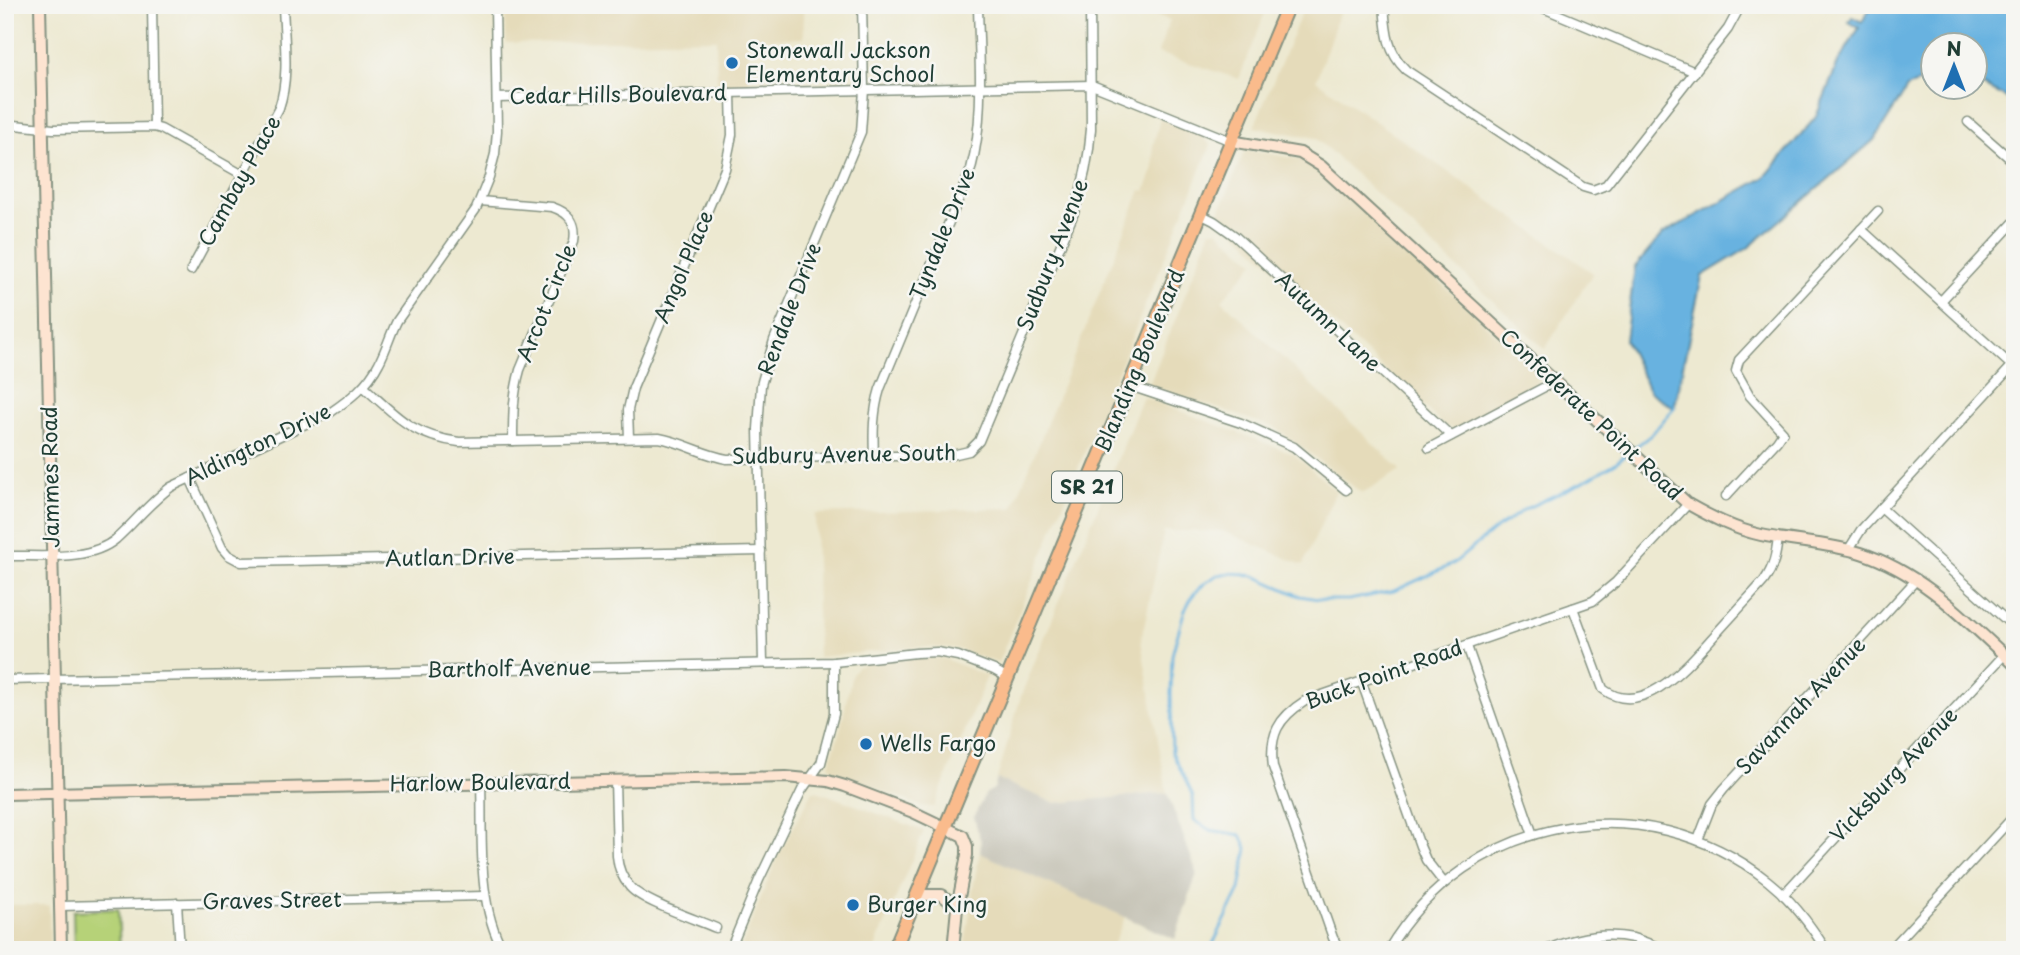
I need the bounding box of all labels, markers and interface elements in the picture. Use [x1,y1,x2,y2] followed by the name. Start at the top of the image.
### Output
[1918,32,1988,102] north arrow
[746,33,935,89] place label: Stonewall Jackson Elementary School
[1946,34,1962,62] text: N
[724,55,740,71] marker: Stonewall Jackson Elementary School
[509,75,727,111] street label: Cedar Hills Boulevard
[189,109,288,252] street label: Cambay Place
[900,162,982,304] street label: Tyndale Drive
[1007,174,1095,335] street label: Sudbury Avenue
[644,205,720,327] street label: Angol Place
[748,237,828,379] street label: Rendale Drive
[507,238,583,366] street label: Arcot Circle
[1085,263,1191,457] street label: Blanding Boulevard
[1269,263,1390,378] street label: Autumn Lane
[1494,320,1691,507] street label: Confederate Point Road
[179,394,336,492] street label: Aldington Drive
[32,406,66,548] street label: Jammes Road
[731,435,956,471] street label: Sudbury Avenue South
[1052,472,1122,502] road number: SR 21
[385,539,515,573] street label: Autlan Drive
[1727,629,1872,781] street label: Savannah Avenue
[1300,630,1467,716] street label: Buck Point Road
[426,650,592,684] street label: Bartholf Avenue
[1821,699,1964,848] street label: Vicksburg Avenue
[880,726,996,758] place label: Wells Fargo
[858,736,874,752] marker: Wells Fargo
[389,763,571,799] street label: Harlow Boulevard
[202,882,342,916] street label: Graves Street
[867,887,987,919] place label: Burger King
[845,897,861,913] marker: Burger King

